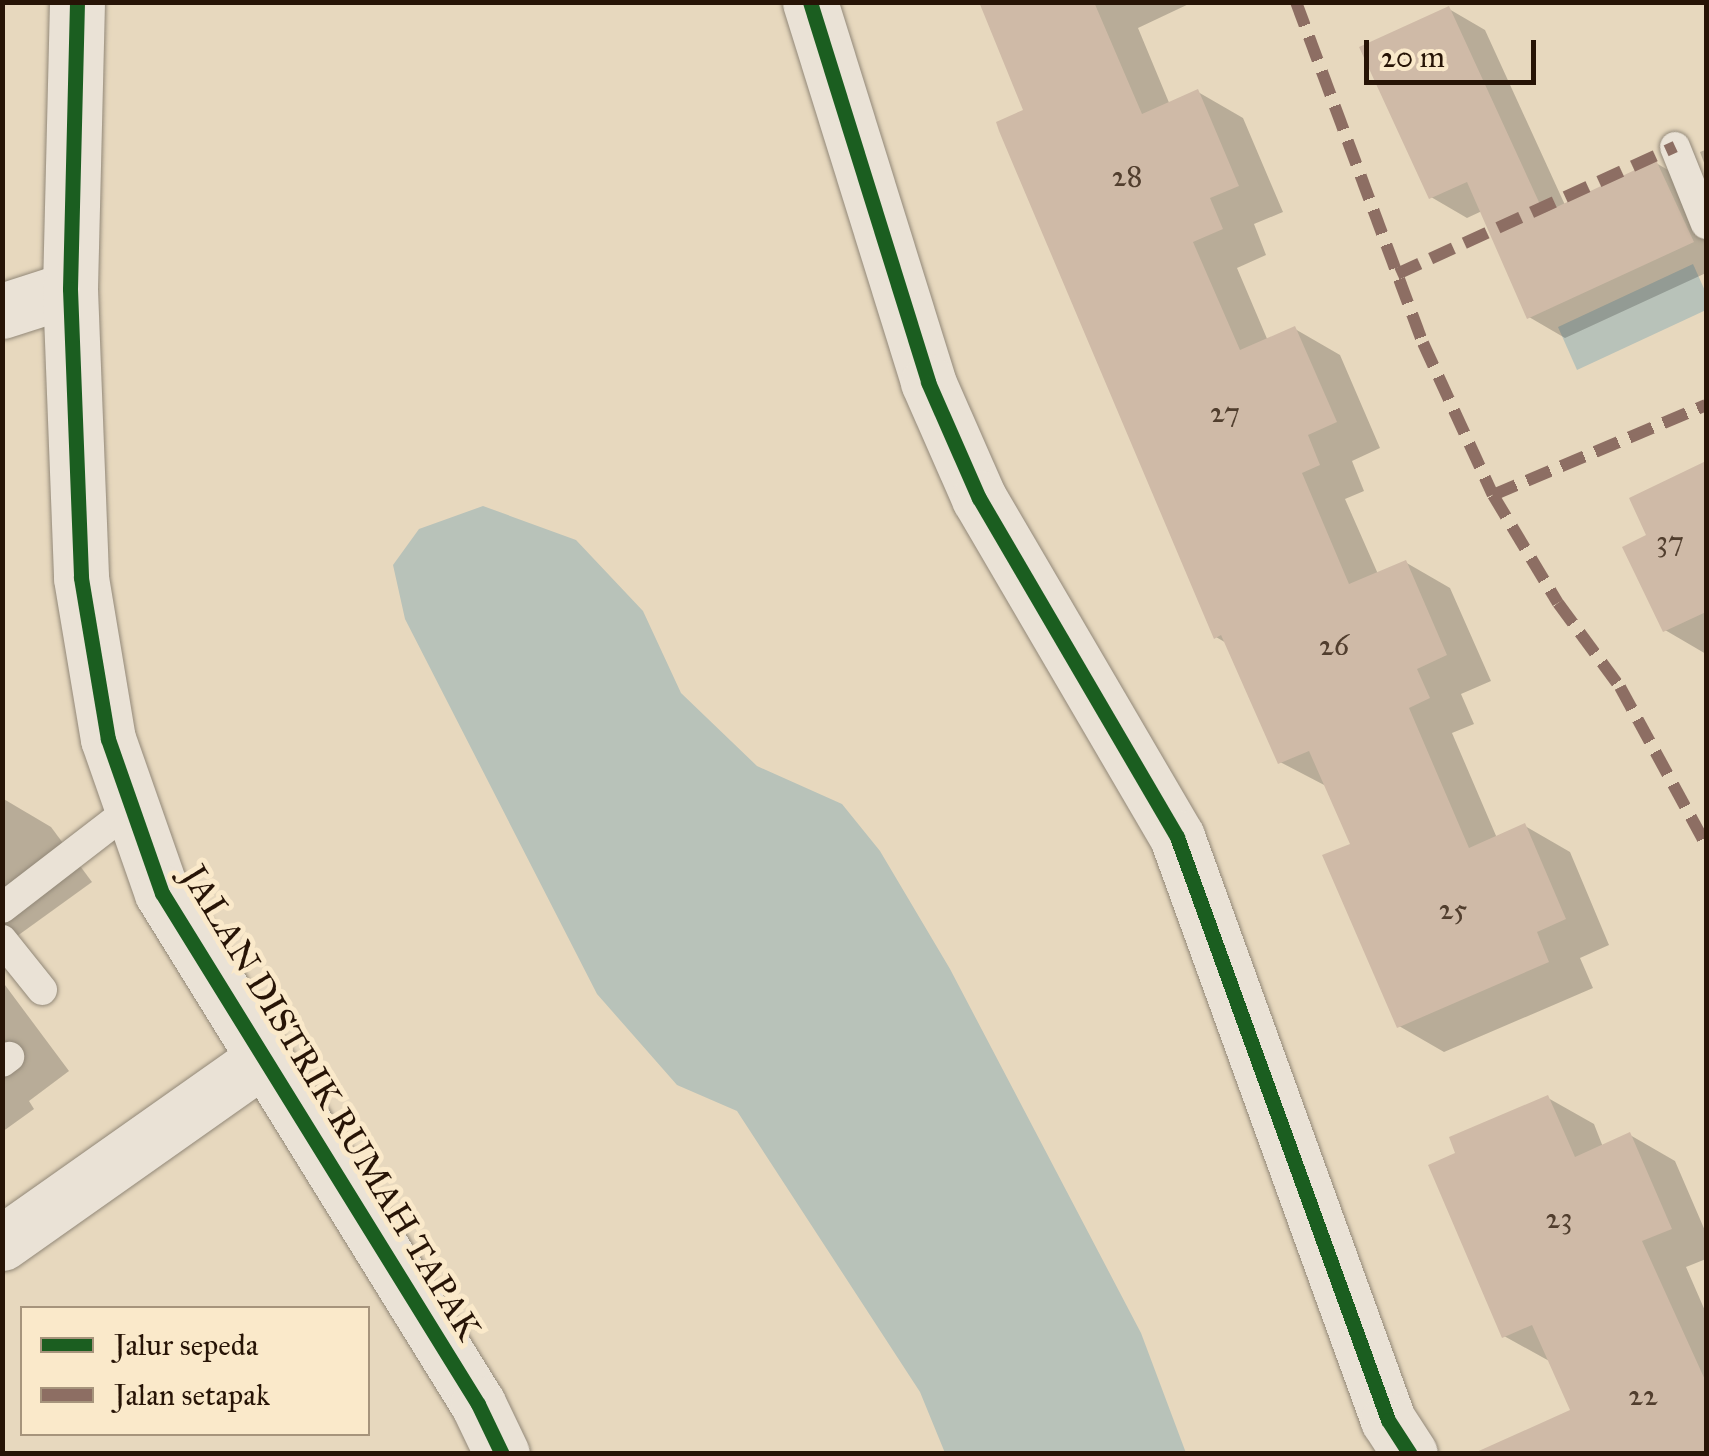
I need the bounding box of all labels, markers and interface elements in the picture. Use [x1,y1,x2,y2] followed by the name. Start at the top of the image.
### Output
[1369,20,1542,82] scale bar
[1381,39,1445,75] text: 20 m
[1112,158,1142,194] house number: 28
[1210,394,1240,430] house number: 27
[1656,523,1684,559] house number: 37
[1319,627,1349,663] house number: 26
[172,858,490,1348] street label: JALAN DISTRIK RUMAH TAPAK
[1439,891,1467,927] house number: 25
[1546,1200,1572,1236] house number: 23
[20,1306,370,1436] legend
[114,1327,258,1363] text: Jalur sepeda
[114,1377,270,1413] text: Jalan setapak
[1628,1377,1658,1413] house number: 22

